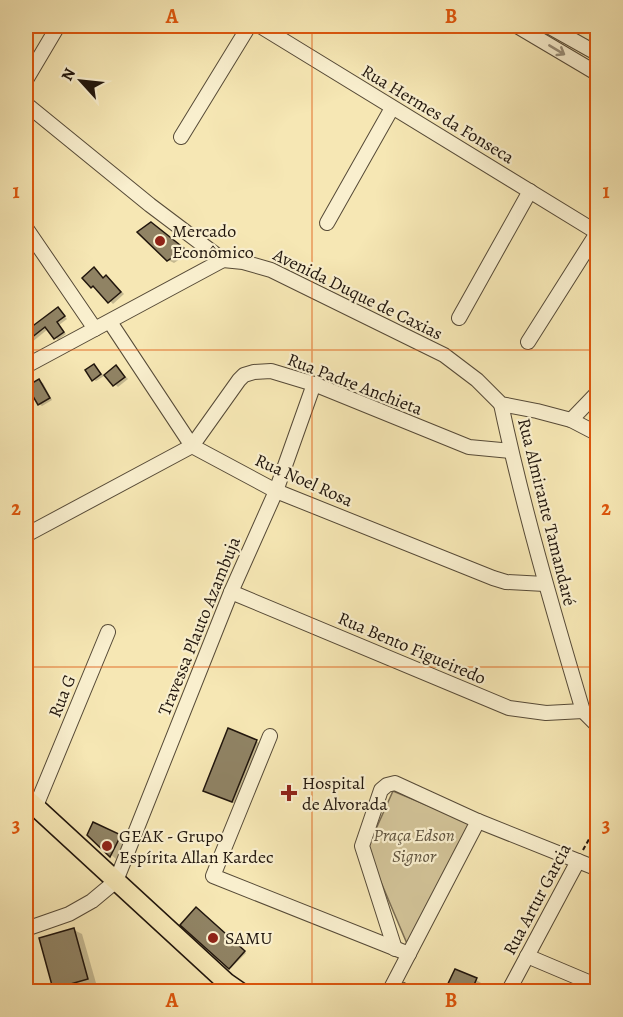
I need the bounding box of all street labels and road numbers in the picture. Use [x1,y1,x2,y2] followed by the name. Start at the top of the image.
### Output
[357,59,519,169] street label: Rua Hermes da Fonseca
[268,242,447,345] street label: Avenida Duque de Caxias
[284,347,427,421] street label: Rua Padre Anchieta
[512,416,582,608] street label: Rua Almirante Tamandaré
[251,448,357,513] street label: Rua Noel Rosa
[152,532,246,719] street label: Travessa Plauto Azambuja
[334,606,490,690] street label: Rua Bento Figueiredo
[43,671,81,721] street label: Rua G
[497,838,577,959] street label: Rua Artur Garcia

